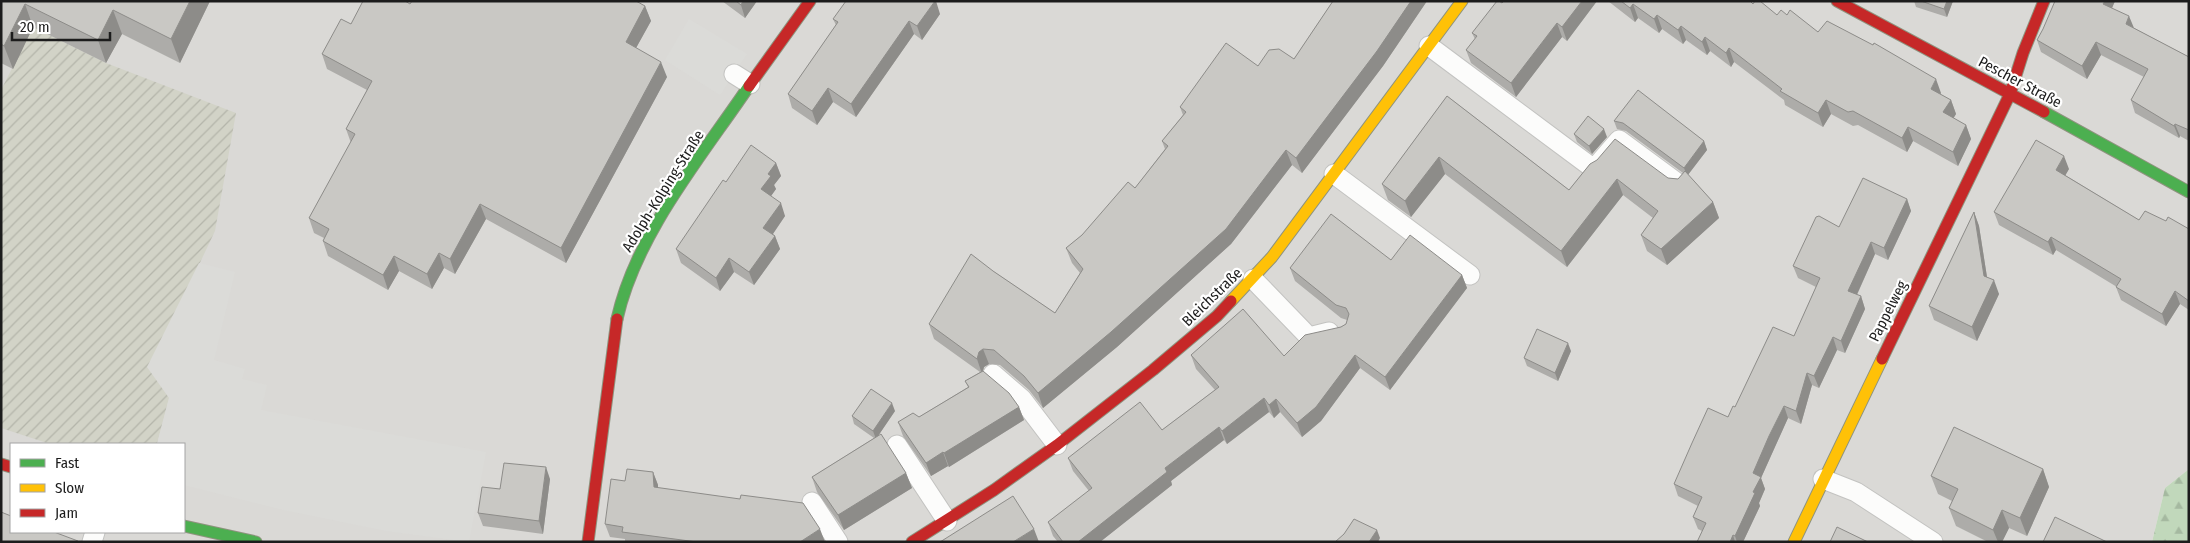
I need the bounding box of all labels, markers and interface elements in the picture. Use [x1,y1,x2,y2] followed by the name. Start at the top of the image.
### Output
[12,10,110,42] scale bar
[20,18,50,36] text: 20 m
[1975,53,2065,111] street label: Pescher Straße
[618,127,708,255] street label: Adolph-Kolping-Straße
[1178,264,1246,330] street label: Bleichstraße
[1865,277,1911,345] street label: Pappelweg
[10,443,185,533] legend
[55,454,79,472] text: Fast
[55,479,84,497] text: Slow
[55,504,78,522] text: Jam

